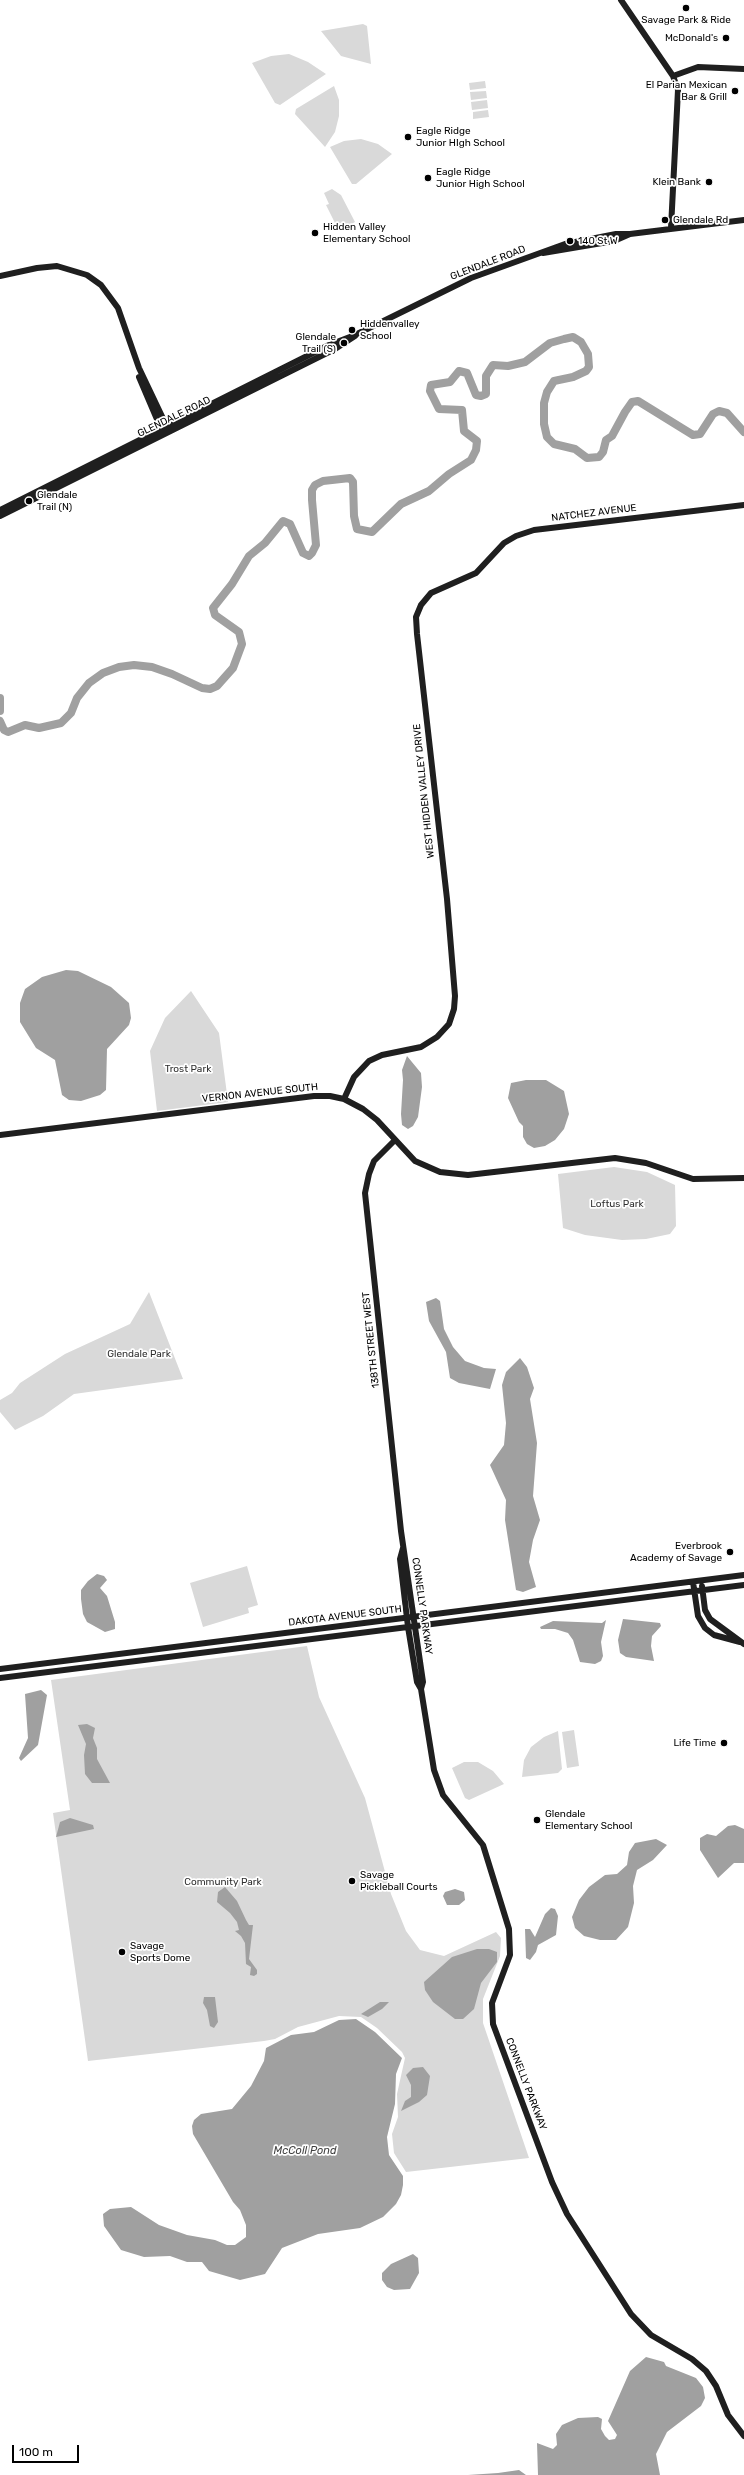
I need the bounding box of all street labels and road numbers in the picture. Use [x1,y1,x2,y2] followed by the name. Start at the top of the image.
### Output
[449,243,527,283] street label: GLENDALE ROAD
[135,394,213,440] street label: GLENDALE ROAD
[551,502,637,524] street label: NATCHEZ AVENUE
[411,723,437,859] street label: WEST HIDDEN VALLEY DRIVE
[201,1081,319,1105] street label: VERNON AVENUE SOUTH
[360,1291,382,1389] street label: 138TH STREET WEST
[409,1557,435,1655] street label: CONNELLY PARKWAY
[288,1603,402,1629] street label: DAKOTA AVENUE SOUTH
[503,2036,549,2132] street label: CONNELLY PARKWAY

